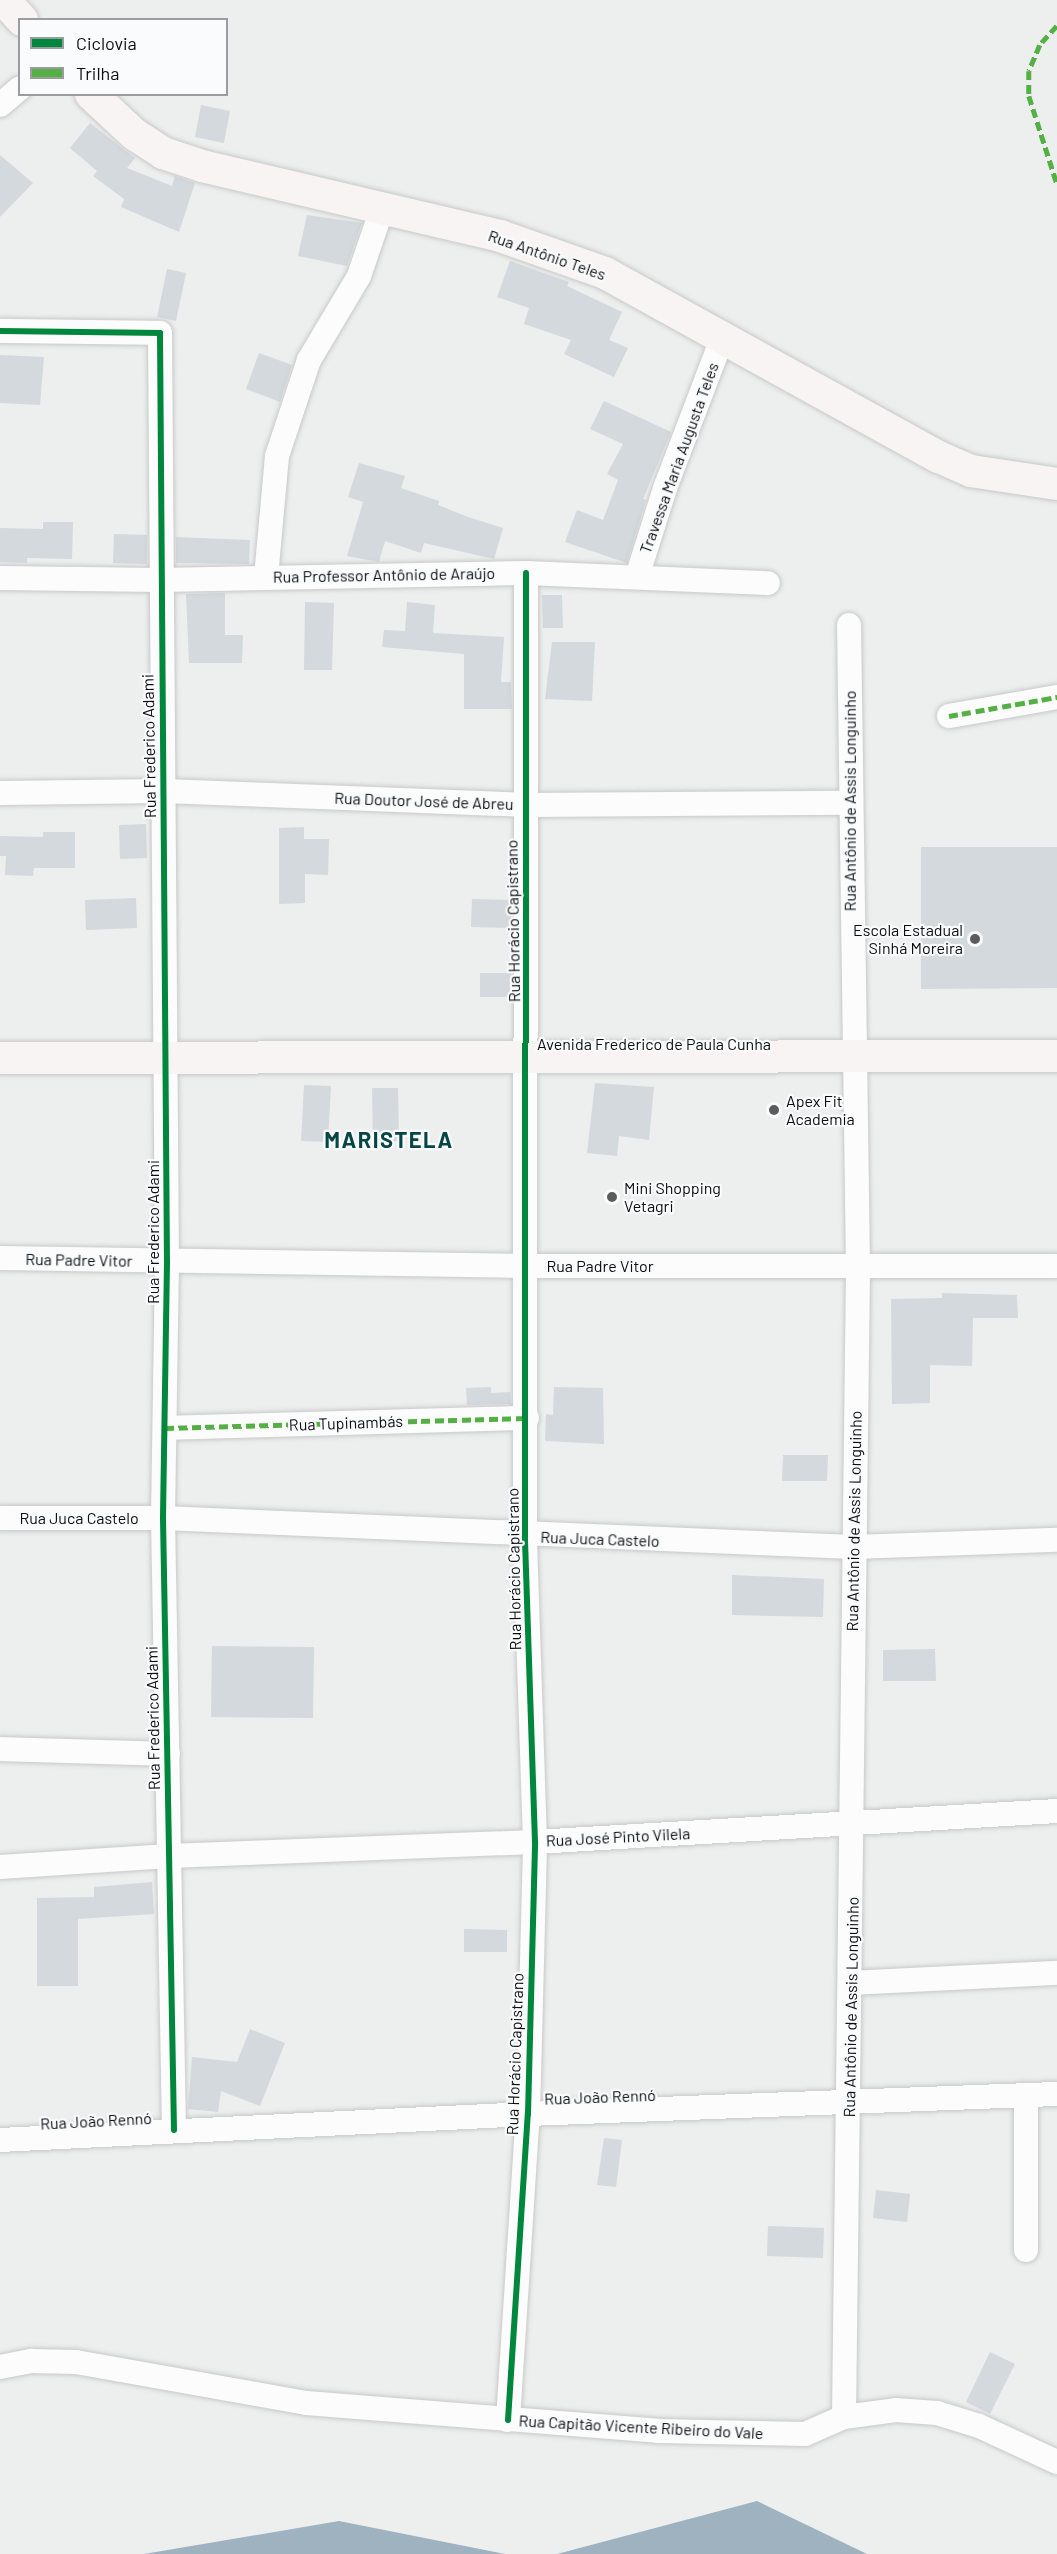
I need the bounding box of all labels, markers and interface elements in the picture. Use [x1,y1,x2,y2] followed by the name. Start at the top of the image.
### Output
[18,18,228,96] legend
[76,32,137,54] text: Ciclovia
[76,62,120,84] text: Trilha
[486,226,608,284] street label: Rua Antônio Teles
[635,360,723,556] street label: Travessa Maria Augusta Teles
[273,563,495,587] street label: Rua Professor Antônio de Araújo
[138,674,160,818] street label: Rua Frederico Adami
[840,691,860,911] street label: Rua Antônio de Assis Longuinho
[334,788,514,814] street label: Rua Doutor José de Abreu
[502,840,524,1002] street label: Rua Horácio Capistrano
[853,920,963,958] place label: Escola Estadual Sinhá Moreira
[968,932,982,946] marker: Escola Estadual Sinhá Moreira
[537,1034,771,1054] street label: Avenida Frederico de Paula Cunha
[786,1091,855,1129] place label: Apex Fit Academia
[767,1103,781,1117] marker: Apex Fit Academia
[324,1127,454,1153] district label: MARISTELA
[143,1160,163,1304] street label: Rua Frederico Adami
[624,1178,721,1216] place label: Mini Shopping Vetagri
[605,1190,619,1204] marker: Mini Shopping Vetagri
[25,1249,133,1271] street label: Rua Padre Vitor
[546,1256,654,1276] street label: Rua Padre Vitor
[289,1411,403,1435] street label: Rua Tupinambás
[842,1411,866,1631] street label: Rua Antônio de Assis Longuinho
[503,1488,525,1650] street label: Rua Horácio Capistrano
[19,1508,139,1528] street label: Rua Juca Castelo
[540,1527,660,1551] street label: Rua Juca Castelo
[142,1646,164,1790] street label: Rua Frederico Adami
[545,1824,691,1850] street label: Rua José Pinto Vilela
[839,1897,863,2117] street label: Rua Antônio de Assis Longuinho
[503,1972,527,2136] street label: Rua Horácio Capistrano
[544,2085,656,2109] street label: Rua João Rennó
[40,2108,152,2134] street label: Rua João Rennó
[518,2411,764,2443] street label: Rua Capitão Vicente Ribeiro do Vale

